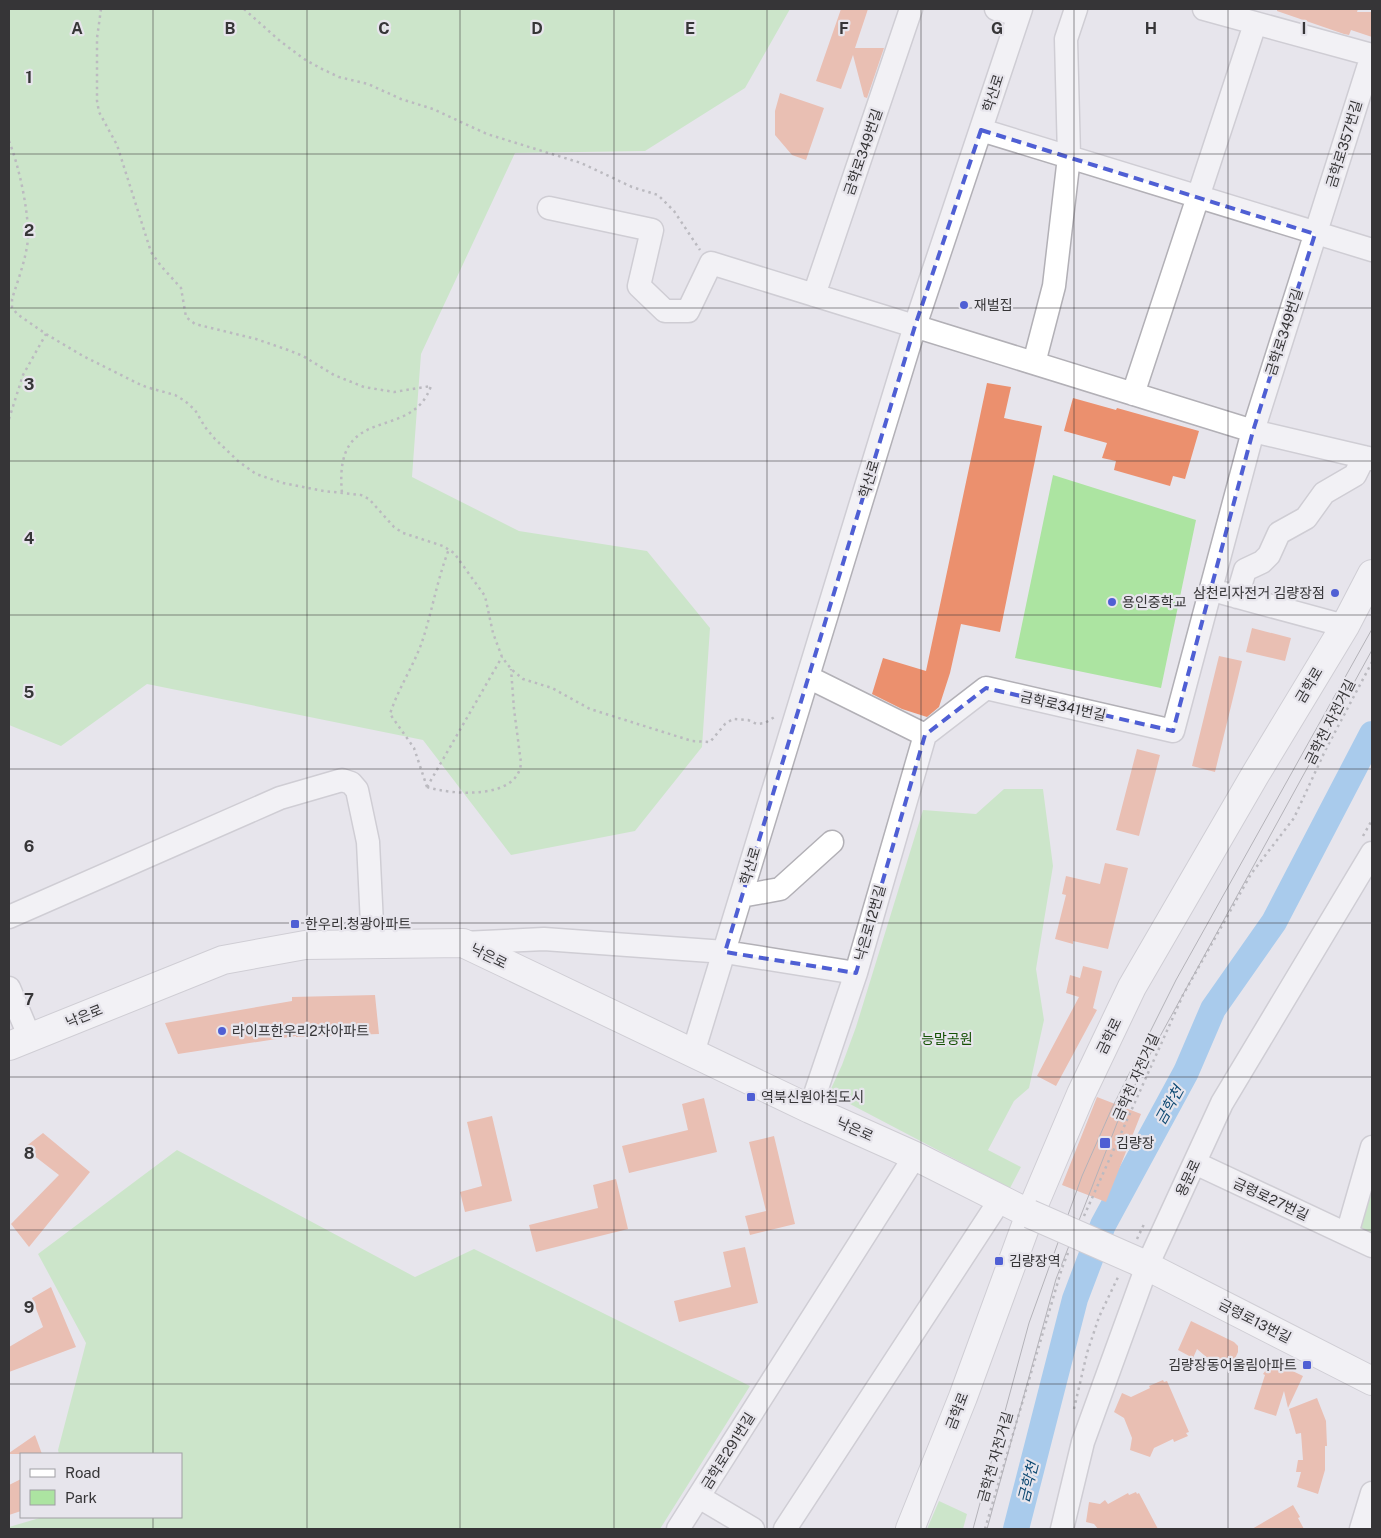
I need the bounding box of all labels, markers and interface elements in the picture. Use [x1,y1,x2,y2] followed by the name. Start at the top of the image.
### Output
[71,19,83,38] text: A
[225,19,236,38] text: B
[378,19,390,38] text: C
[531,19,543,38] text: D
[685,19,695,38] text: E
[839,19,849,38] text: F
[991,19,1003,38] text: G
[1145,19,1157,38] text: H
[1302,19,1306,38] text: I
[26,68,32,87] text: 1
[979,72,1007,114] street label: 학산로
[1323,98,1365,190] street label: 금학로357번길
[841,106,885,198] street label: 금학로349번길
[24,221,34,240] text: 2
[1262,286,1306,378] street label: 금학로349번길
[974,297,1013,313] place label: 재벌집
[958,299,970,311] marker: 재벌집
[24,375,34,394] text: 3
[856,458,882,500] street label: 학산로
[24,529,35,548] text: 4
[1193,585,1325,601] place label: 삼천리자전거 김량장점
[1329,587,1341,599] marker: 삼천리자전거 김량장점
[1122,594,1187,610] place label: 용인중학교
[1106,596,1118,608] marker: 용인중학교
[1292,664,1326,706] street label: 금학로
[1302,677,1358,767] street label: 금학천 자전거길
[24,683,35,702] text: 5
[1018,688,1108,724] street label: 금학로341번길
[24,837,34,856] text: 6
[737,845,763,887] street label: 학산로
[851,883,889,963] street label: 낙은로12번길
[305,916,411,932] place label: 한우리.청광아파트
[289,918,301,930] marker: 한우리.청광아파트
[468,940,510,972] street label: 낙은로
[24,990,34,1009] text: 7
[63,1001,105,1031] street label: 낙은로
[1093,1015,1125,1057] street label: 금학로
[232,1023,369,1039] place label: 라이프한우리2차아파트
[216,1025,228,1037] marker: 라이프한우리2차아파트
[921,1031,973,1047] park label: 능말공원
[1110,1031,1162,1123] street label: 금학천 자전거길
[1152,1081,1188,1127] water label: 금학천
[761,1089,864,1105] place label: 역북신원아침도시
[745,1091,757,1103] marker: 역북신원아침도시
[834,1114,876,1144] street label: 낙은로
[1116,1135,1155,1151] place label: 김량장
[1098,1136,1112,1150] marker: 김량장
[24,1144,35,1163] text: 8
[1173,1157,1203,1199] street label: 용문로
[1231,1175,1311,1223] street label: 금령로27번길
[1009,1253,1061,1269] place label: 김량장역
[993,1255,1005,1267] marker: 김량장역
[1216,1296,1294,1346] street label: 금령로13번길
[24,1298,34,1317] text: 9
[1168,1357,1297,1373] place label: 김량장동어울림아파트
[1301,1359,1313,1371] marker: 김량장동어울림아파트
[943,1390,971,1432] street label: 금학로
[698,1410,758,1492] street label: 금학로291번길
[974,1410,1016,1504] street label: 금학천 자전거길
[20,1453,182,1518] legend
[1015,1458,1042,1504] water label: 금학천
[65,1464,101,1481] text: Road
[65,1489,97,1506] text: Park

